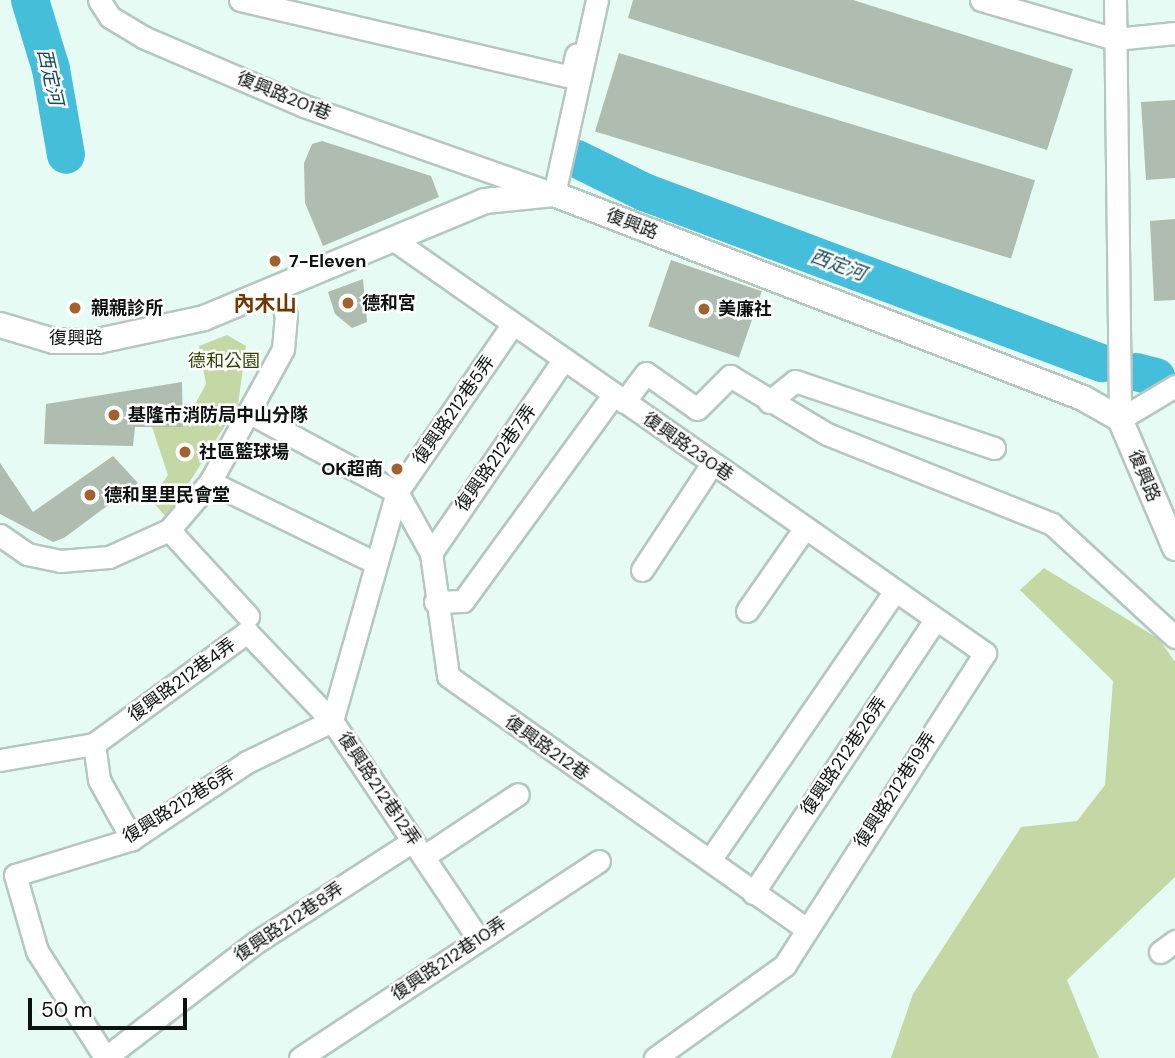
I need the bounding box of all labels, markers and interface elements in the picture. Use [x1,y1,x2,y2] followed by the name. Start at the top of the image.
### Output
[32,47,68,107] water label: 西定河
[234,67,334,125] street label: 復興路201巷
[603,204,661,244] street label: 復興路
[807,245,869,285] water label: 西定河
[289,250,366,272] place label: 7-Eleven
[267,253,283,269] marker: 7-Eleven
[234,291,296,317] district label: 內木山
[362,292,416,314] place label: 德和宮
[340,295,356,311] marker: 德和宮
[91,297,163,319] place label: 親親診所
[65,298,85,318] marker: 親親診所
[718,298,772,320] place label: 美廉社
[696,301,712,317] marker: 美廉社
[49,327,103,349] street label: 復興路
[188,350,260,372] park label: 德和公園
[409,352,499,468] street label: 復興路212巷5弄
[451,400,541,516] street label: 復興路212巷7弄
[128,404,308,426] place label: 基隆市消防局中山分隊
[106,407,122,423] marker: 基隆市消防局中山分隊
[639,408,737,486] street label: 復興路230巷
[199,441,289,463] place label: 社區籃球場
[177,444,193,460] marker: 社區籃球場
[1124,447,1164,505] street label: 復興路
[321,458,383,480] place label: OK超商
[389,461,405,477] marker: OK超商
[104,484,230,506] place label: 德和里里民會堂
[82,487,98,503] marker: 德和里里民會堂
[124,634,240,726] street label: 復興路212巷4弄
[796,693,892,819] street label: 復興路212巷26弄
[501,711,593,785] street label: 復興路212巷
[333,728,425,850] street label: 復興路212巷12弄
[850,728,940,852] street label: 復興路212巷19弄
[119,762,239,848] street label: 復興路212巷6弄
[230,877,348,967] street label: 復興路212巷8弄
[387,913,511,1005] street label: 復興路212巷10弄
[32,984,191,1028] scale bar
[41,996,92,1024] text: 50 m

